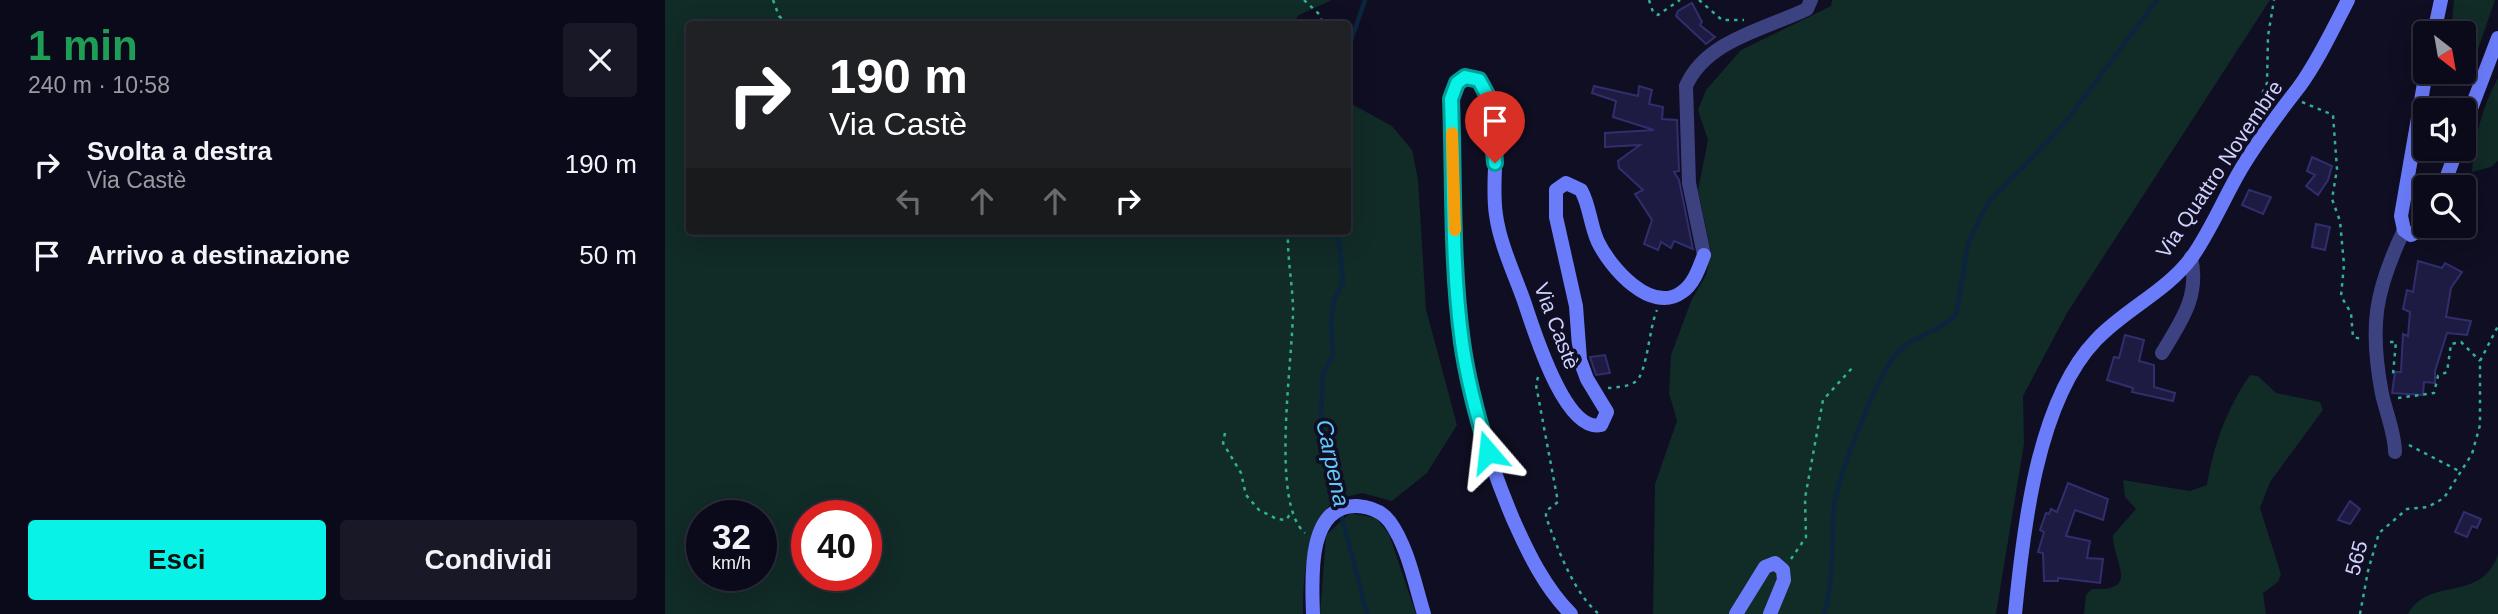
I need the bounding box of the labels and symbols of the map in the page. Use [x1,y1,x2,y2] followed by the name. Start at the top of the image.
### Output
[2413,21,2476,84] north arrow
[2151,76,2287,262] street label: Via Quattro Novembre
[1465,91,1525,163] pin
[1530,280,1584,372] street label: Via Castè
[1451,415,1525,489] position arrow
[1311,417,1355,509] water label: Carpena
[791,500,882,591] speed limit sign: 40
[2340,538,2372,578] street label: 565

